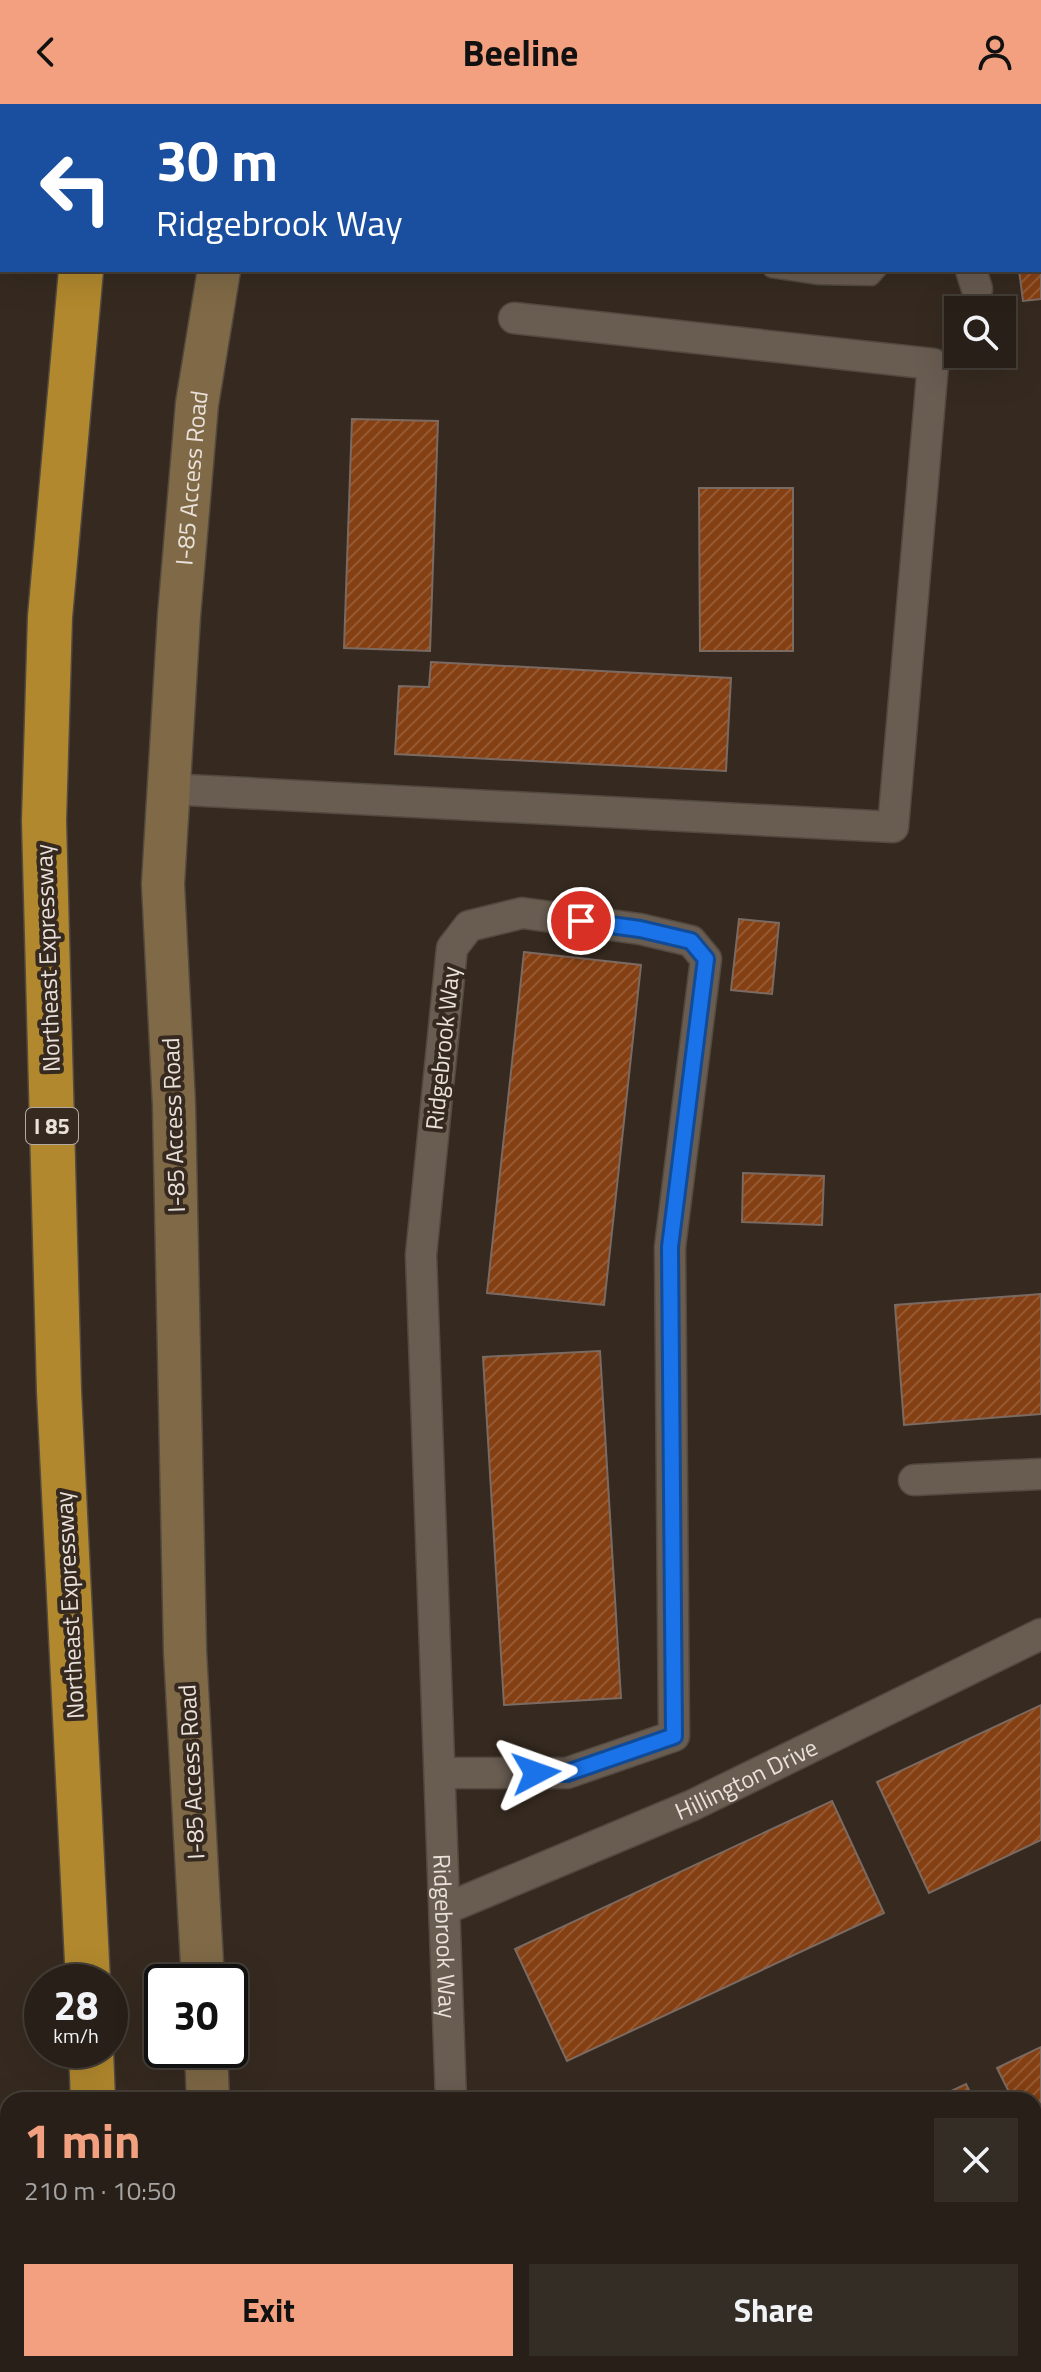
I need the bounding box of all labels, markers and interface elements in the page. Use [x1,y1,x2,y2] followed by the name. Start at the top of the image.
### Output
[463,25,578,80] text: Beeline
[24,30,68,74] icon: back
[973,30,1017,74] icon: person
[156,118,278,203] text: 30 m
[24,136,128,240] icon: left
[156,195,403,250] text: Ridgebrook Way
[944,296,1016,368] map controls
[944,296,1016,368] button: search
[165,388,217,567] street label: I-85 Access Road
[25,843,69,1073] street label: Northeast Expressway
[547,887,615,955] pin
[559,899,603,943] icon: arrive
[416,964,469,1132] street label: Ridgebrook Way
[152,1037,194,1213] street label: I-85 Access Road
[26,1108,78,1144] road number: I 85
[45,1490,93,1720] street label: Northeast Expressway
[168,1684,214,1860] street label: I-85 Access Road
[669,1729,823,1829] street label: Hillington Drive
[494,1731,578,1815] position arrow
[424,1853,466,2020] street label: Ridgebrook Way
[144,1964,248,2068] speed limit sign: 30
[54,1975,98,2036] text: 28
[53,2020,99,2051] text: km/h
[24,2104,141,2177] text: 1 min
[934,2118,1018,2202] button: close
[24,2171,176,2210] text: 210 m · 10:50
[24,2264,513,2356] button: Exit
[529,2264,1018,2356] button: Share

